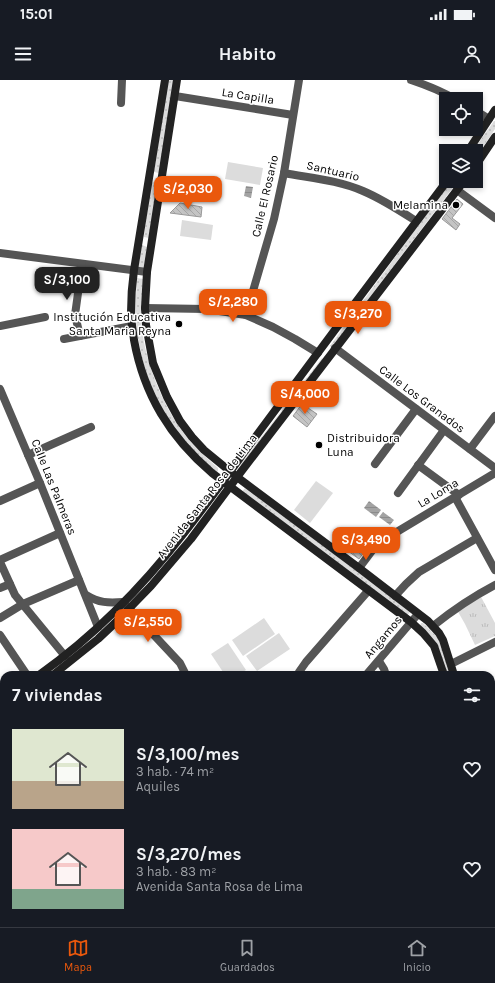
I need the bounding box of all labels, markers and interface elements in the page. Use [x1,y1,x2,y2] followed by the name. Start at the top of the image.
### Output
[20,5,53,23] text: 15:01
[12,43,34,65] icon: menu
[219,43,276,65] text: Habito
[461,43,483,65] icon: person
[221,85,275,107] street label: La Capilla
[439,92,483,188] map controls
[439,92,483,136] button: locate
[439,144,483,188] button: layers
[249,154,281,238] street label: Calle El Rosario
[305,158,361,184] street label: Santuario
[151,176,225,210] pin: S/2,030
[163,181,213,196] text: S/2,030
[393,198,448,212] place label: Melamina
[451,200,461,210] marker: Melamina
[30,267,104,301] pin: S/3,100
[44,272,90,287] text: S/3,100
[196,289,270,323] pin: S/2,280
[208,294,258,309] text: S/2,280
[321,301,395,335] pin: S/3,270
[334,306,382,321] text: S/3,270
[53,310,171,338] place label: Institución Educativa Santa Maria Reyna
[174,319,184,329] marker: Institución Educativa Santa Maria Reyna
[376,362,468,436] street label: Calle Los Granados
[268,381,342,415] pin: S/4,000
[280,386,330,401] text: S/4,000
[154,431,260,561] street label: Avenida Santa Rosa de Lima
[327,431,400,459] place label: Distribuidora Luna
[28,437,80,537] street label: Calle Las Palmeras
[314,440,324,450] marker: Distribuidora Luna
[415,475,461,511] street label: La Loma
[329,527,403,561] pin: S/3,490
[341,532,391,547] text: S/3,490
[111,609,185,643] pin: S/2,550
[361,613,405,661] street label: Angamos
[124,614,172,629] text: S/2,550
[461,684,483,706] icon: filters
[12,685,103,705] text: 7 viviendas
[136,744,239,764] text: S/3,100/mes
[44,745,92,793] icon: home
[461,758,483,780] icon: heart
[136,764,214,779] text: 3 hab. · 74 m²
[136,779,180,794] text: Aquiles
[136,844,241,864] text: S/3,270/mes
[44,845,92,893] icon: home
[461,858,483,880] icon: heart
[136,864,216,879] text: 3 hab. · 83 m²
[136,879,303,894] text: Avenida Santa Rosa de Lima
[64,937,92,974] tab: Mapa
[220,937,275,974] tab: Guardados
[403,937,431,974] tab: Inicio

